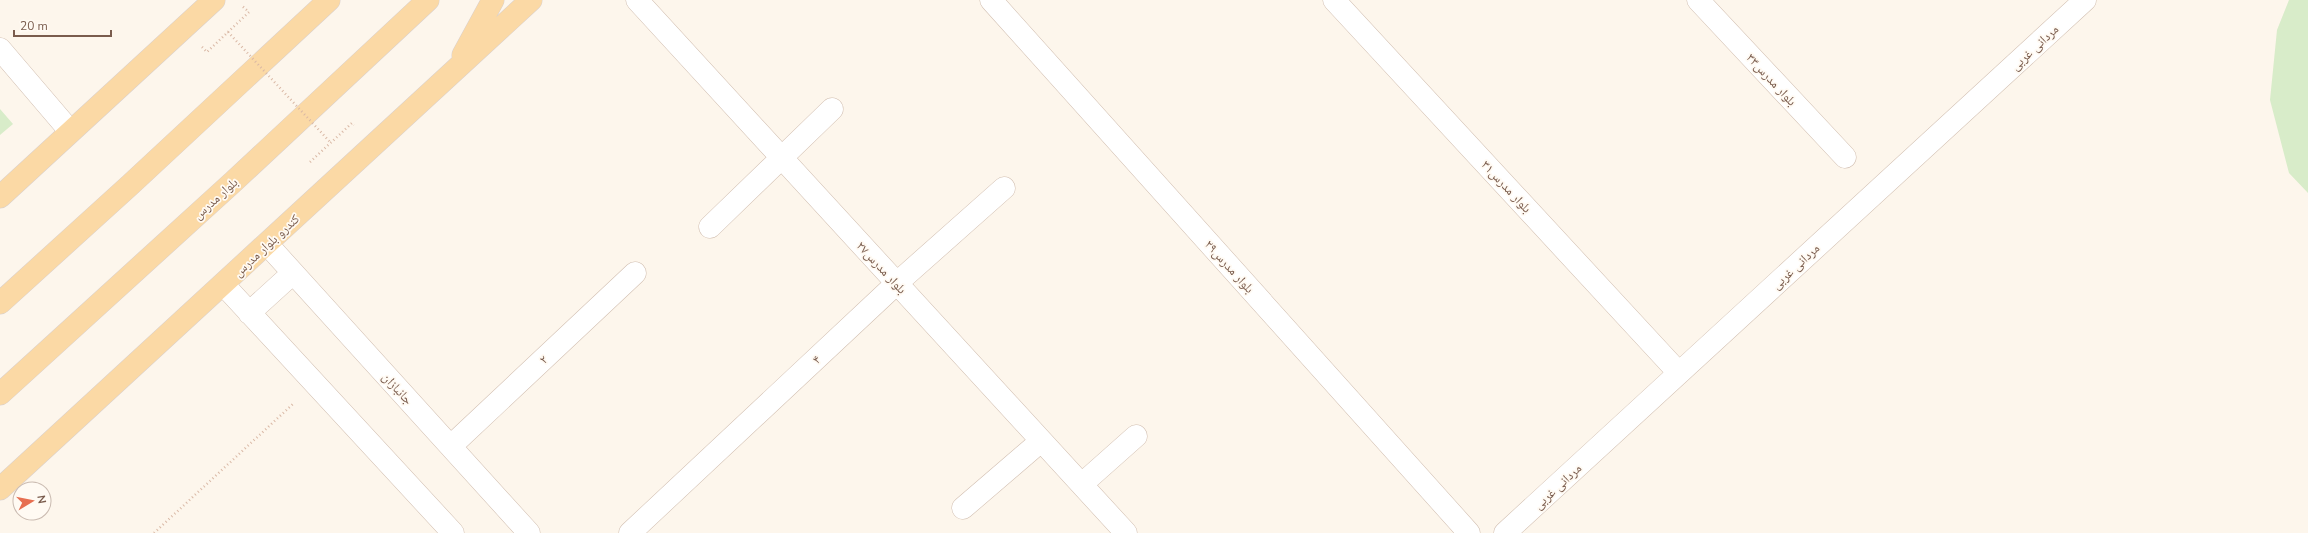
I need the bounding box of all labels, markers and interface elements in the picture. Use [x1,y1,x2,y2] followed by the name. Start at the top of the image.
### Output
[14,12,111,38] scale bar
[20,18,48,34] text: 20 m
[2007,21,2063,75] street label: مردانی غربی
[1742,49,1800,110] street label: بلوار مدرس۳۳
[1477,156,1535,217] street label: بلوار مدرس۳۱
[189,174,242,224] street label: بلوار مدرس
[230,210,304,281] street label: کندرو بلوار مدرس
[1200,236,1258,297] street label: ۲۹بلوار مدرس
[852,237,910,298] street label: بلوار مدرس۲۷
[1768,240,1824,294] street label: مردانی غربی
[535,351,552,368] street label: ۲
[808,351,825,368] street label: ۴
[378,369,417,409] street label: جانبازان
[1530,460,1586,514] street label: مردانی غربی
[12,481,52,521] north arrow
[33,494,49,505] text: N

